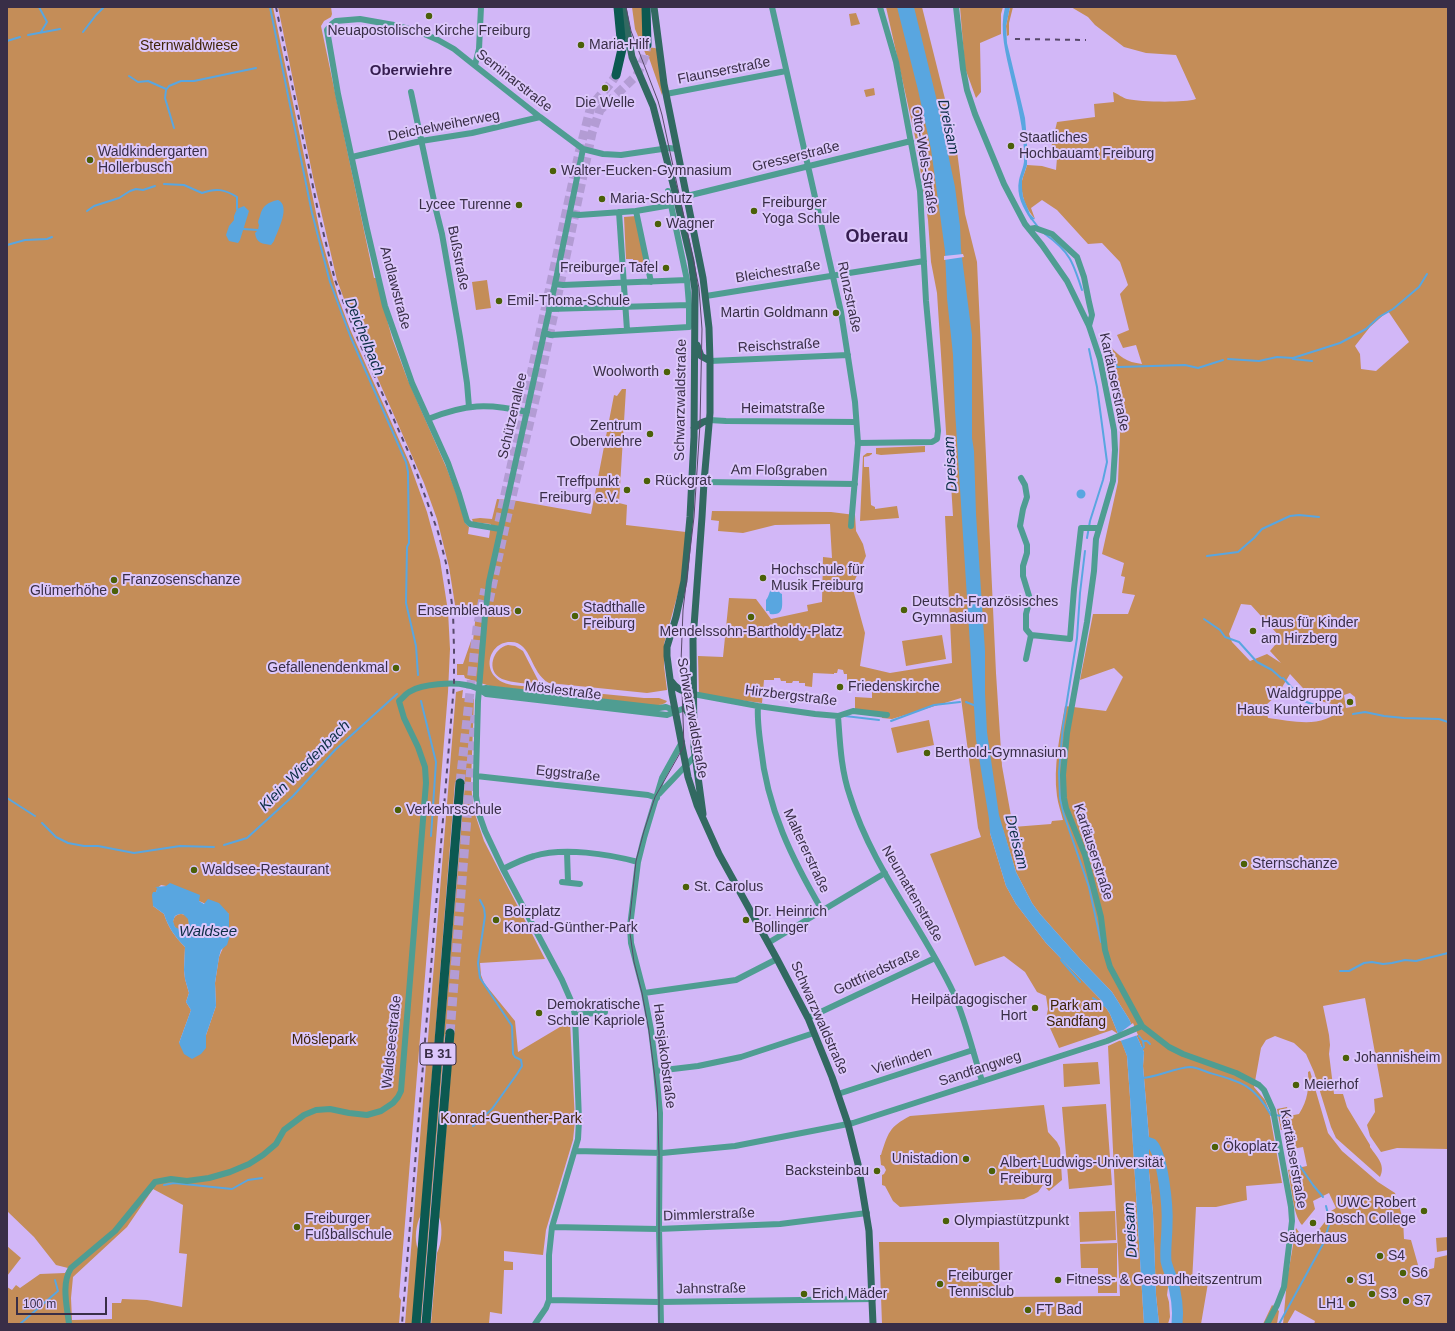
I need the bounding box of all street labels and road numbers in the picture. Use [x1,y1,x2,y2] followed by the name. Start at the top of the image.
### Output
[473,46,555,116] street label: Seminarstraße
[676,54,772,88] street label: Flaunserstraße
[907,105,941,215] street label: Otto-Wels-Straße
[387,107,501,145] street label: Deichelweiherweg
[751,138,841,176] street label: Gresserstraße
[444,224,472,292] street label: Bußstraße
[376,244,414,332] street label: Andlawstraße
[734,257,822,287] street label: Bleichestraße
[833,260,865,334] street label: Runzstraße
[1095,331,1133,433] street label: Kartäuserstraße
[737,335,821,357] street label: Reischstraße
[672,339,690,461] street label: Schwarzwaldstraße
[495,371,531,461] street label: Schützenallee
[741,401,825,417] street label: Heimatstraße
[731,462,827,480] street label: Am Floßgraben
[673,656,711,780] street label: Schwarzwaldstraße
[524,678,602,704] street label: Möslestraße
[744,682,838,710] street label: Hirzbergstraße
[535,762,601,786] street label: Eggstraße
[1070,802,1116,902] street label: Kartäuserstraße
[779,806,833,896] street label: Maltererstraße
[878,843,946,945] street label: Neumattenstraße
[831,945,923,999] street label: Gottfriedstraße
[786,959,852,1077] street label: Schwarzwaldstraße
[379,995,405,1089] street label: Waldseestraße
[649,1002,679,1110] street label: Hansjakobstraße
[420,1043,456,1065] road number: B 31
[870,1043,934,1079] street label: Vierlinden
[937,1048,1023,1090] street label: Sandfangweg
[1276,1108,1310,1210] street label: Kartäuserstraße
[663,1205,755,1225] street label: Dimmlerstraße
[676,1280,746,1298] street label: Jahnstraße

